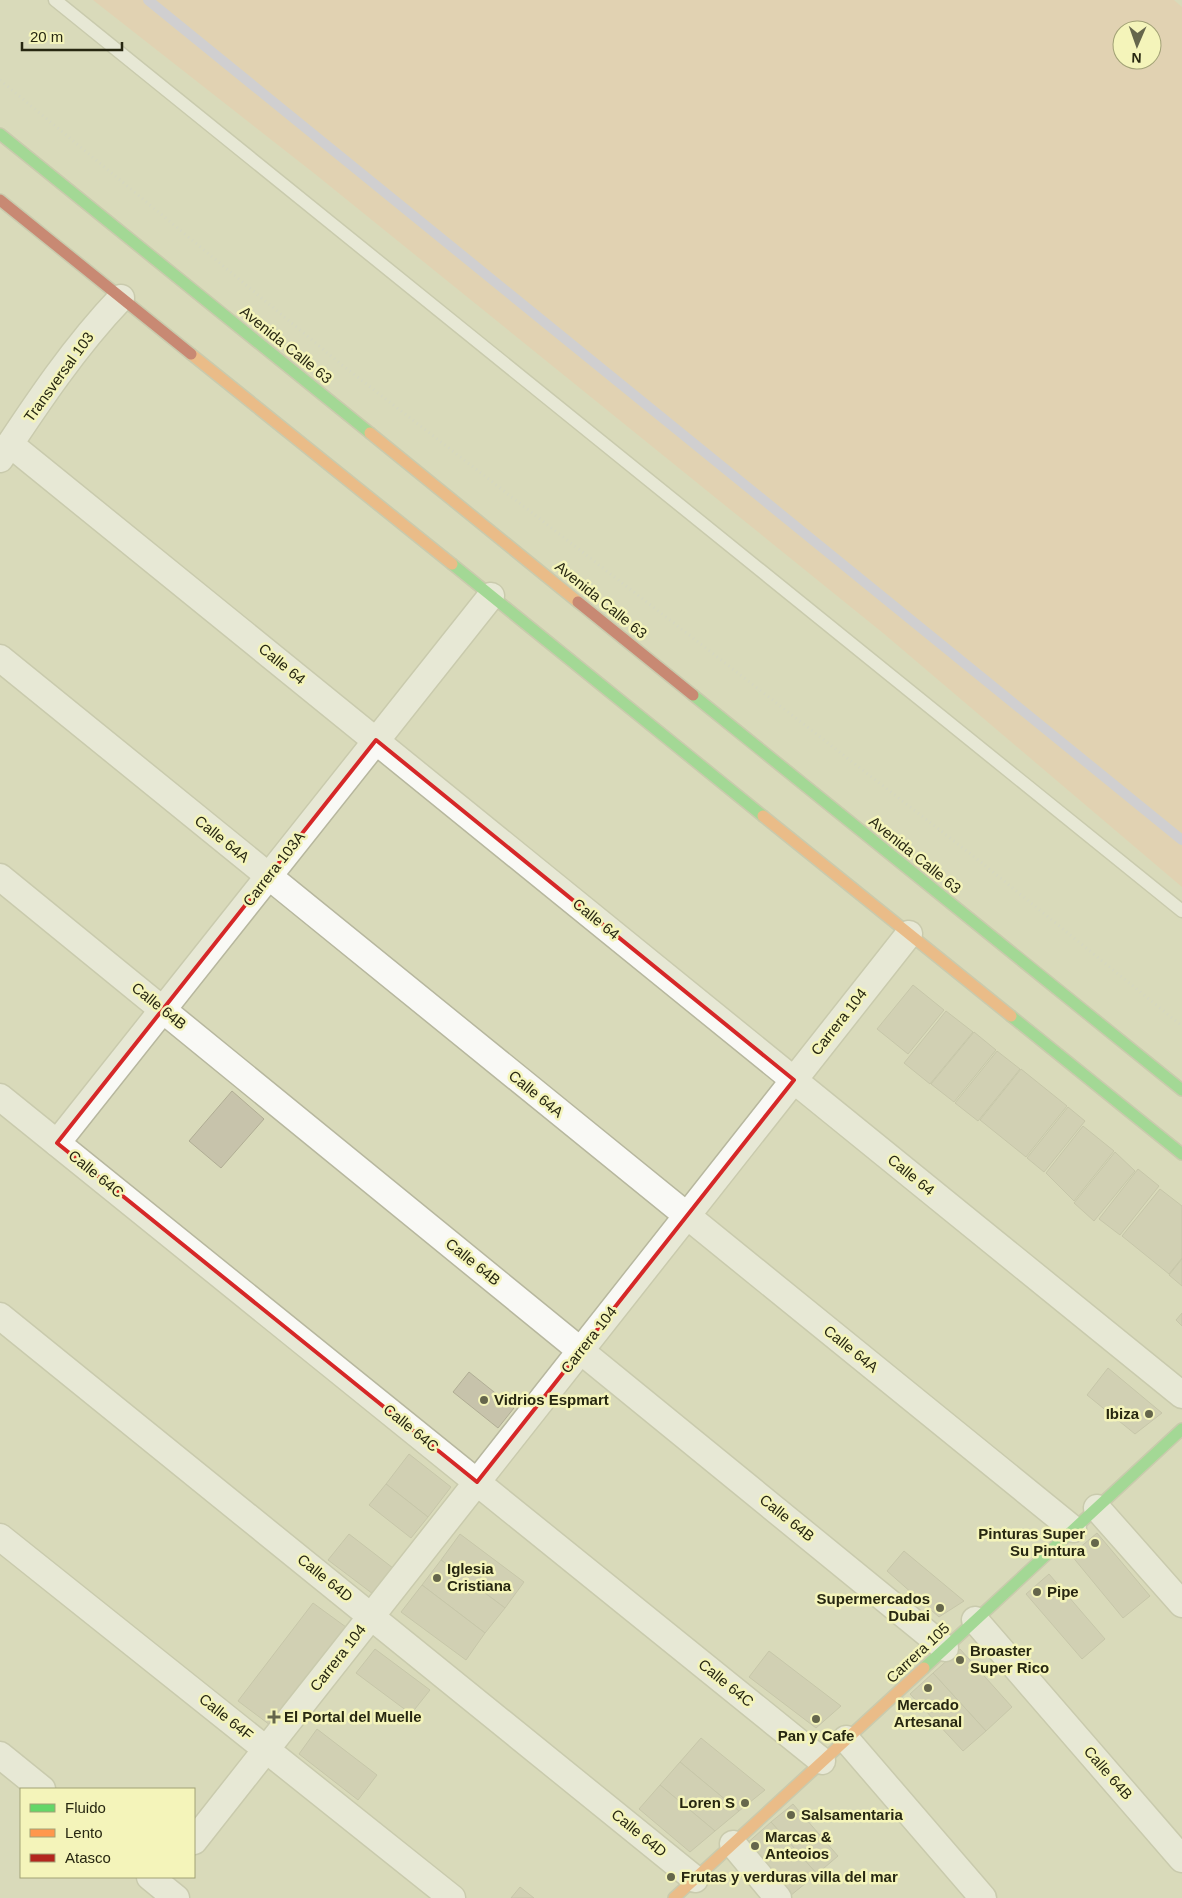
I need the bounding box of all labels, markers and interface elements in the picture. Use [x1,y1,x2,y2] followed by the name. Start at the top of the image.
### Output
[22,20,122,52] scale bar
[1112,20,1162,70] north arrow
[30,28,63,45] text: 20 m
[1131,50,1142,66] text: N
[237,302,336,387] street label: Avenida Calle 63
[20,328,97,425] street label: Transversal 103
[552,557,651,642] street label: Avenida Calle 63
[256,640,309,688] street label: Calle 64
[192,812,253,866] street label: Calle 64A
[866,812,965,897] street label: Avenida Calle 63
[239,828,308,909] street label: Carrera 103A
[570,895,623,943] street label: Calle 64
[129,979,190,1033] street label: Calle 64B
[807,985,870,1058] street label: Carrera 104
[506,1067,567,1121] street label: Calle 64A
[65,1146,127,1201] street label: Calle 64C
[885,1151,938,1199] street label: Calle 64
[443,1235,504,1289] street label: Calle 64B
[557,1303,620,1376] street label: Carrera 104
[821,1322,882,1376] street label: Calle 64A
[494,1391,609,1408] place label: Vidrios Espmart
[478,1394,490,1406] marker: Vidrios Espmart
[380,1400,442,1455] street label: Calle 64C
[1106,1405,1140,1422] place label: Ibiza
[1143,1408,1155,1420] marker: Ibiza
[757,1491,818,1545] street label: Calle 64B
[978,1525,1086,1559] place label: Pinturas Super Su Pintura
[1089,1537,1101,1549] marker: Pinturas Super Su Pintura
[294,1550,356,1605] street label: Calle 64D
[447,1560,512,1594] place label: Iglesia Cristiana
[431,1572,443,1584] marker: Iglesia Cristiana
[1047,1583,1079,1600] place label: Pipe
[1031,1586,1043,1598] marker: Pipe
[817,1590,930,1624] place label: Supermercados Dubai
[934,1602,946,1614] marker: Supermercados Dubai
[883,1619,953,1686] street label: Carrera 105
[306,1621,369,1694] street label: Carrera 104
[970,1642,1049,1676] place label: Broaster Super Rico
[954,1654,966,1666] marker: Broaster Super Rico
[695,1655,757,1710] street label: Calle 64C
[922,1682,934,1694] marker: Mercado Artesanal
[196,1690,257,1743] street label: Calle 64F
[894,1696,962,1730] place label: Mercado Artesanal
[284,1708,422,1725] place label: El Portal del Muelle
[268,1711,280,1723] marker: El Portal del Muelle
[810,1713,822,1725] marker: Pan y Cafe
[778,1727,854,1744] place label: Pan y Cafe
[1081,1743,1136,1803] street label: Calle 64B
[20,1788,195,1878] legend
[679,1794,735,1811] place label: Loren S
[739,1797,751,1809] marker: Loren S
[65,1799,106,1816] text: Fluido
[608,1805,670,1860] street label: Calle 64D
[801,1806,903,1823] place label: Salsamentaria
[785,1809,797,1821] marker: Salsamentaria
[65,1824,103,1841] text: Lento
[765,1828,832,1862] place label: Marcas & Anteoios
[749,1840,761,1852] marker: Marcas & Anteoios
[65,1849,111,1866] text: Atasco
[681,1868,898,1885] place label: Frutas y verduras villa del mar
[665,1871,677,1883] marker: Frutas y verduras villa del mar

